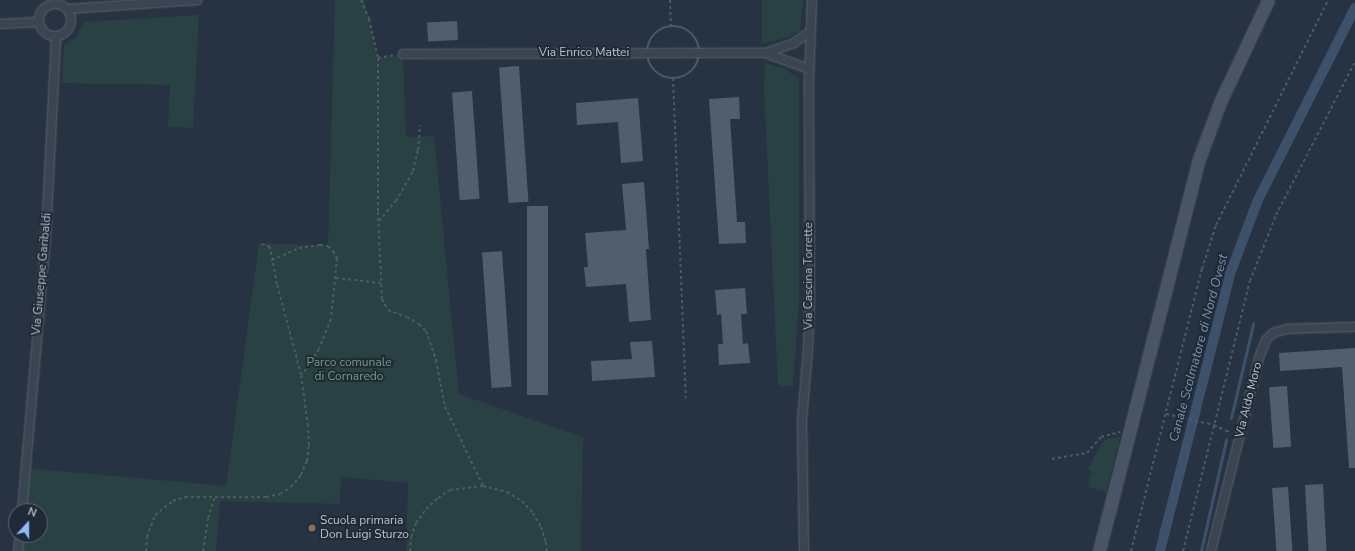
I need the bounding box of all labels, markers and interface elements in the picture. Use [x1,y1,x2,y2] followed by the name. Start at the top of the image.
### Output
[539,46,629,60] street label: Via Enrico Mattei
[29,212,55,336] street label: Via Giuseppe Garibaldi
[802,222,816,330] street label: Via Cascina Torrette
[1166,252,1232,444] water label: Canale Scolmatore di Nord Ovest
[306,356,392,384] park label: Parco comunale di Cornaredo
[1233,361,1265,439] street label: Via Aldo Moro
[8,503,48,543] north arrow
[26,504,39,521] text: N
[320,514,409,542] place label: Scuola primaria Don Luigi Sturzo
[307,523,317,533] marker: Scuola primaria Don Luigi Sturzo

